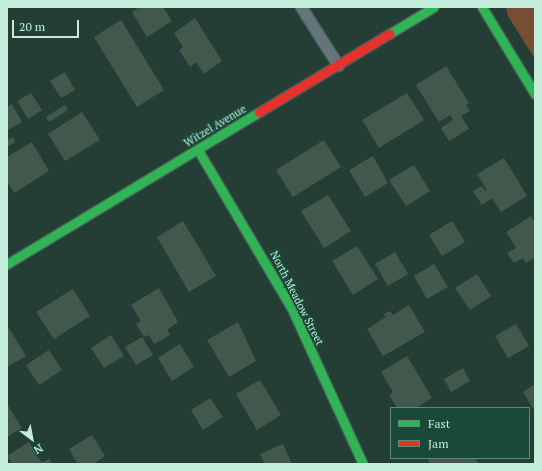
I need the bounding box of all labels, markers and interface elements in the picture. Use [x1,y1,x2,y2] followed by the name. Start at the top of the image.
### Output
[14,12,81,38] scale bar
[19,19,45,34] text: 20 m
[181,102,249,150] street label: Witzel Avenue
[267,249,327,347] street label: North Meadow Street
[390,407,530,459] legend
[428,416,450,431] text: Fast
[12,419,52,459] north arrow
[428,436,449,451] text: Jam
[31,441,46,457] text: N

